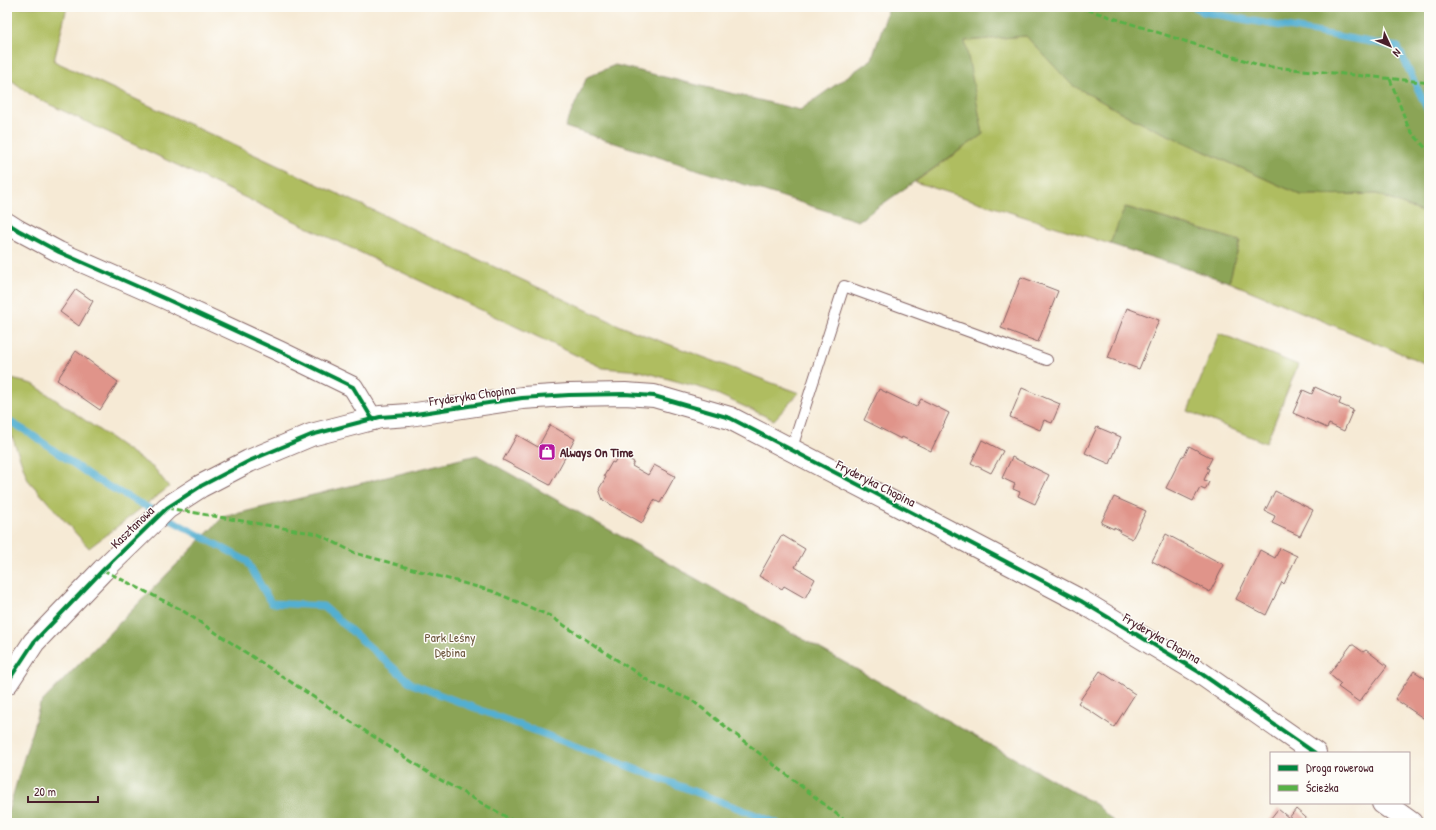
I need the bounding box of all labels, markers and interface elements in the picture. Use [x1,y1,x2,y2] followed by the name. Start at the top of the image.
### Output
[1370,26,1410,66] north arrow
[1390,46,1404,60] text: N
[427,380,516,410] street label: Fryderyka Chopina
[537,442,557,462] shop icon: Always On Time
[560,443,634,462] place label: Always On Time
[832,455,919,511] street label: Fryderyka Chopina
[106,502,158,552] street label: Kasztanowa
[1119,608,1204,668] street label: Fryderyka Chopina
[424,628,476,661] park label: Park Leśny Dębina
[1270,752,1410,804] legend
[1306,759,1374,776] text: Droga rowerowa
[28,778,98,804] scale bar
[1306,779,1339,796] text: Ścieżka
[34,783,56,800] text: 20 m

